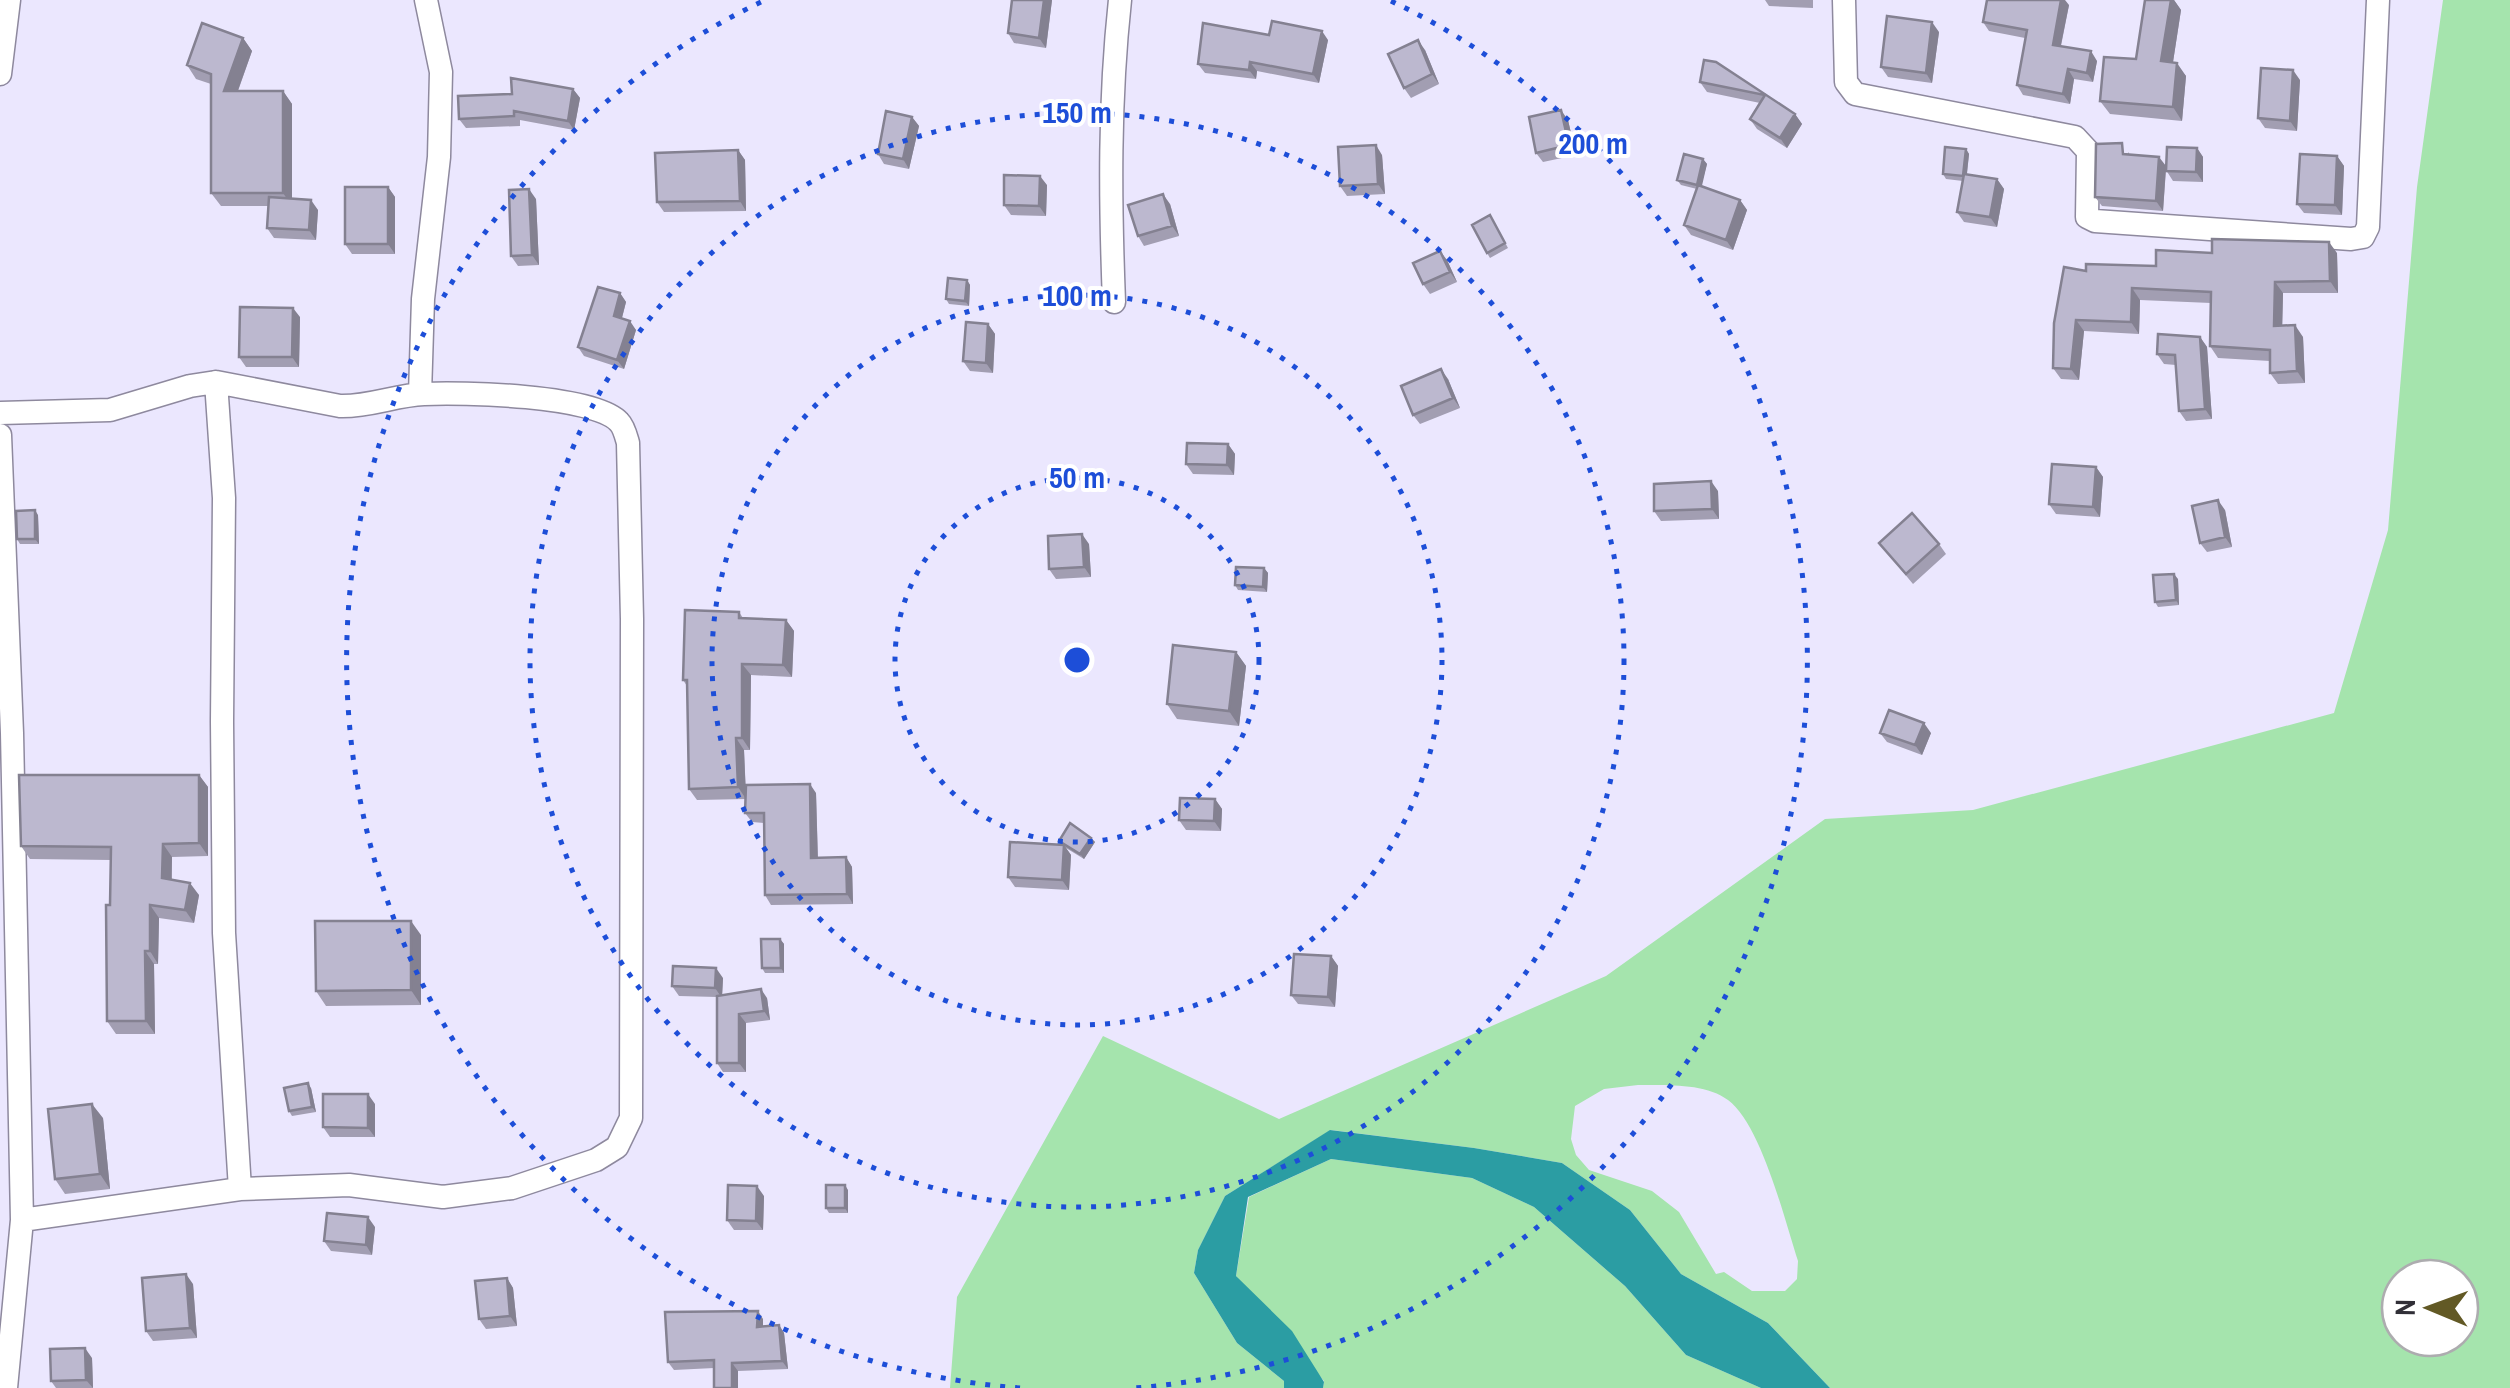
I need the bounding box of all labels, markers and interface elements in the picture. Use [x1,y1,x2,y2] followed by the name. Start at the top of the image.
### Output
[1042,92,1112,132] text: 150 m
[1558,123,1628,163] text: 200 m
[1042,275,1112,315] text: 100 m
[1049,457,1105,497] text: 50 m
[1059,642,1095,678] centre of rings
[2380,1258,2480,1358] north arrow
[2386,1299,2424,1316] text: N

